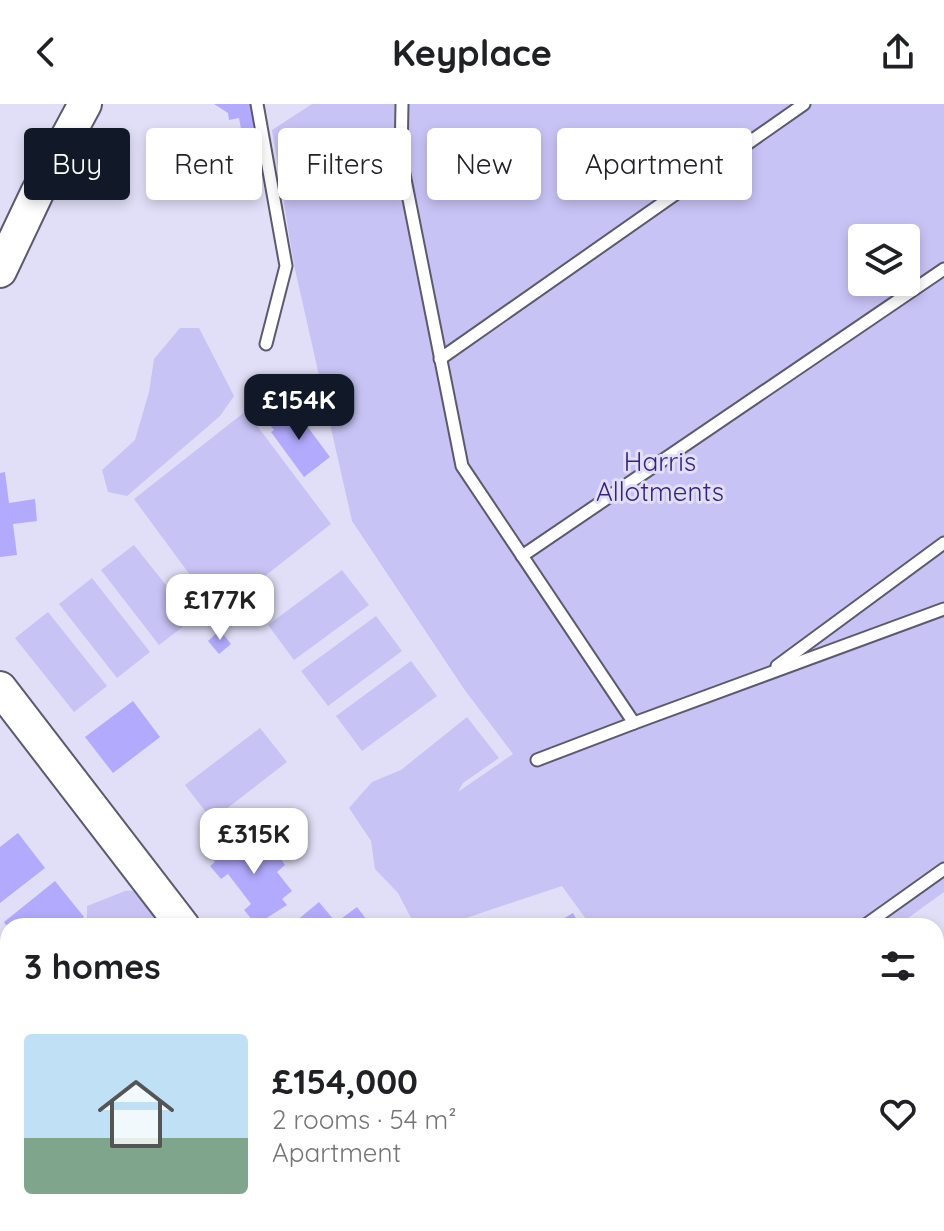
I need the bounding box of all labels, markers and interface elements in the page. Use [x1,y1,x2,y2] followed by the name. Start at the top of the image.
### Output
[24,30,68,74] icon: back
[392,30,552,75] text: Keyplace
[876,30,920,74] icon: share
[24,128,130,200] chip: Buy
[146,128,262,200] chip: Rent
[278,128,411,200] chip: Filters
[427,128,541,200] chip: New
[557,128,752,200] chip: Apartment
[848,224,920,296] map controls
[848,224,920,296] button: layers
[243,374,355,442] pin: £154K
[262,383,336,416] text: £154K
[596,445,724,508] park label: Harris Allotments
[164,574,276,642] pin: £177K
[184,583,256,616] text: £177K
[198,808,310,876] pin: £315K
[218,817,290,850] text: £315K
[876,944,920,988] icon: filters
[24,945,161,988] text: 3 homes
[272,1060,418,1103] text: £154,000
[88,1066,184,1162] icon: home
[876,1092,920,1136] icon: heart
[272,1103,456,1136] text: 2 rooms · 54 m²
[272,1136,401,1169] text: Apartment

